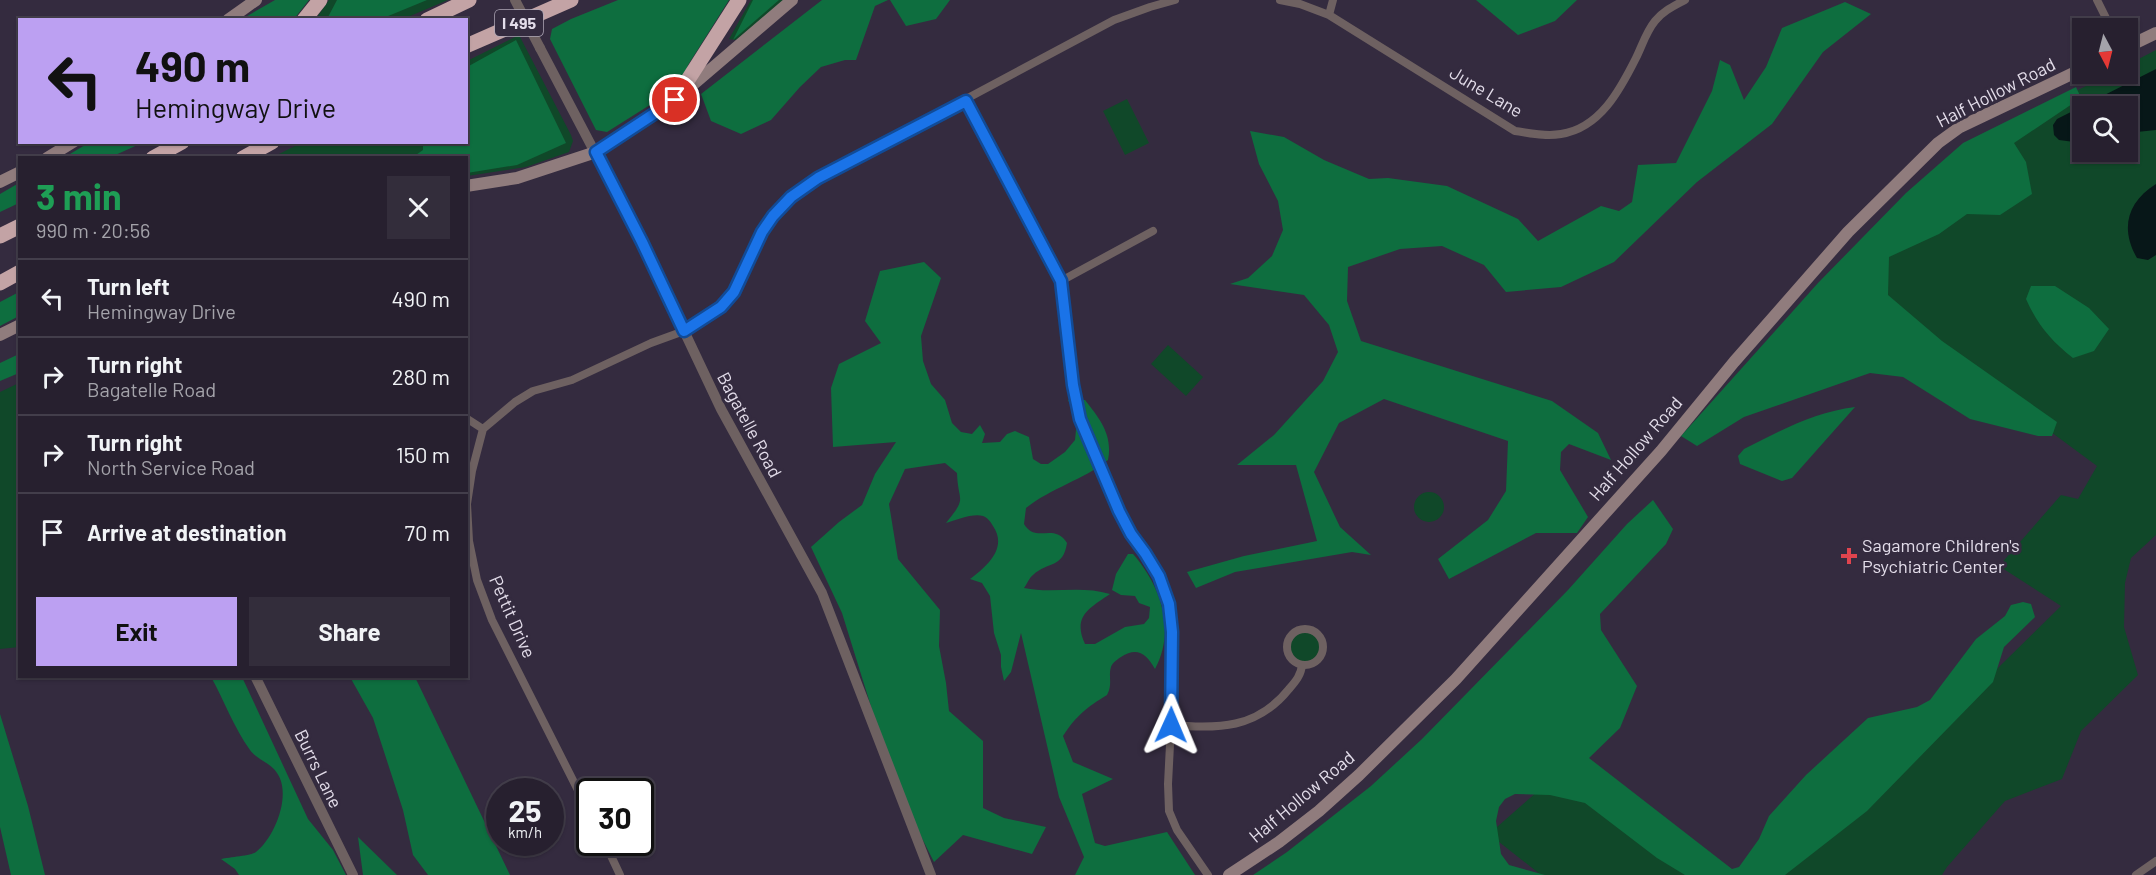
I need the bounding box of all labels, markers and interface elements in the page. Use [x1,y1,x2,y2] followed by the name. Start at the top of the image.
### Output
[495,10,543,36] road number: I 495
[2072,18,2138,84] north arrow
[2072,18,2138,162] map controls
[135,40,250,90] text: 490 m
[36,42,114,120] icon: left
[1932,53,2059,132] street label: Half Hollow Road
[1446,61,1527,122] street label: June Lane
[649,74,700,125] pin
[658,83,691,116] icon: arrive
[135,91,336,123] text: Hemingway Drive
[2072,96,2138,162] button: search
[36,174,122,217] text: 3 min
[387,176,450,239] button: close
[36,218,150,242] text: 990 m · 20:56
[87,273,170,299] text: Turn left
[36,282,69,315] icon: left
[391,285,450,311] text: 490 m
[87,299,236,323] text: Hemingway Drive
[87,351,182,377] text: Turn right
[36,360,69,393] icon: right
[392,363,450,389] text: 280 m
[713,368,787,481] street label: Bagatelle Road
[87,377,216,401] text: Bagatelle Road
[1584,392,1686,505] street label: Half Hollow Road
[87,429,182,455] text: Turn right
[36,438,69,471] icon: right
[396,441,450,467] text: 150 m
[87,455,255,479] text: North Service Road
[36,516,69,549] icon: arrive
[87,519,286,545] text: Arrive at destination
[405,519,450,545] text: 70 m
[1862,534,2020,577] place label: Sagamore Children's Psychiatric Center
[1840,547,1858,565] marker: Sagamore Children's Psychiatric Center
[485,572,541,661] street label: Pettit Drive
[36,597,237,666] button: Exit
[249,597,450,666] button: Share
[1139,693,1203,757] position arrow
[290,726,347,811] street label: Burrs Lane
[1244,746,1359,847] street label: Half Hollow Road
[576,778,654,856] speed limit sign: 30
[509,792,541,828] text: 25
[508,823,542,841] text: km/h

